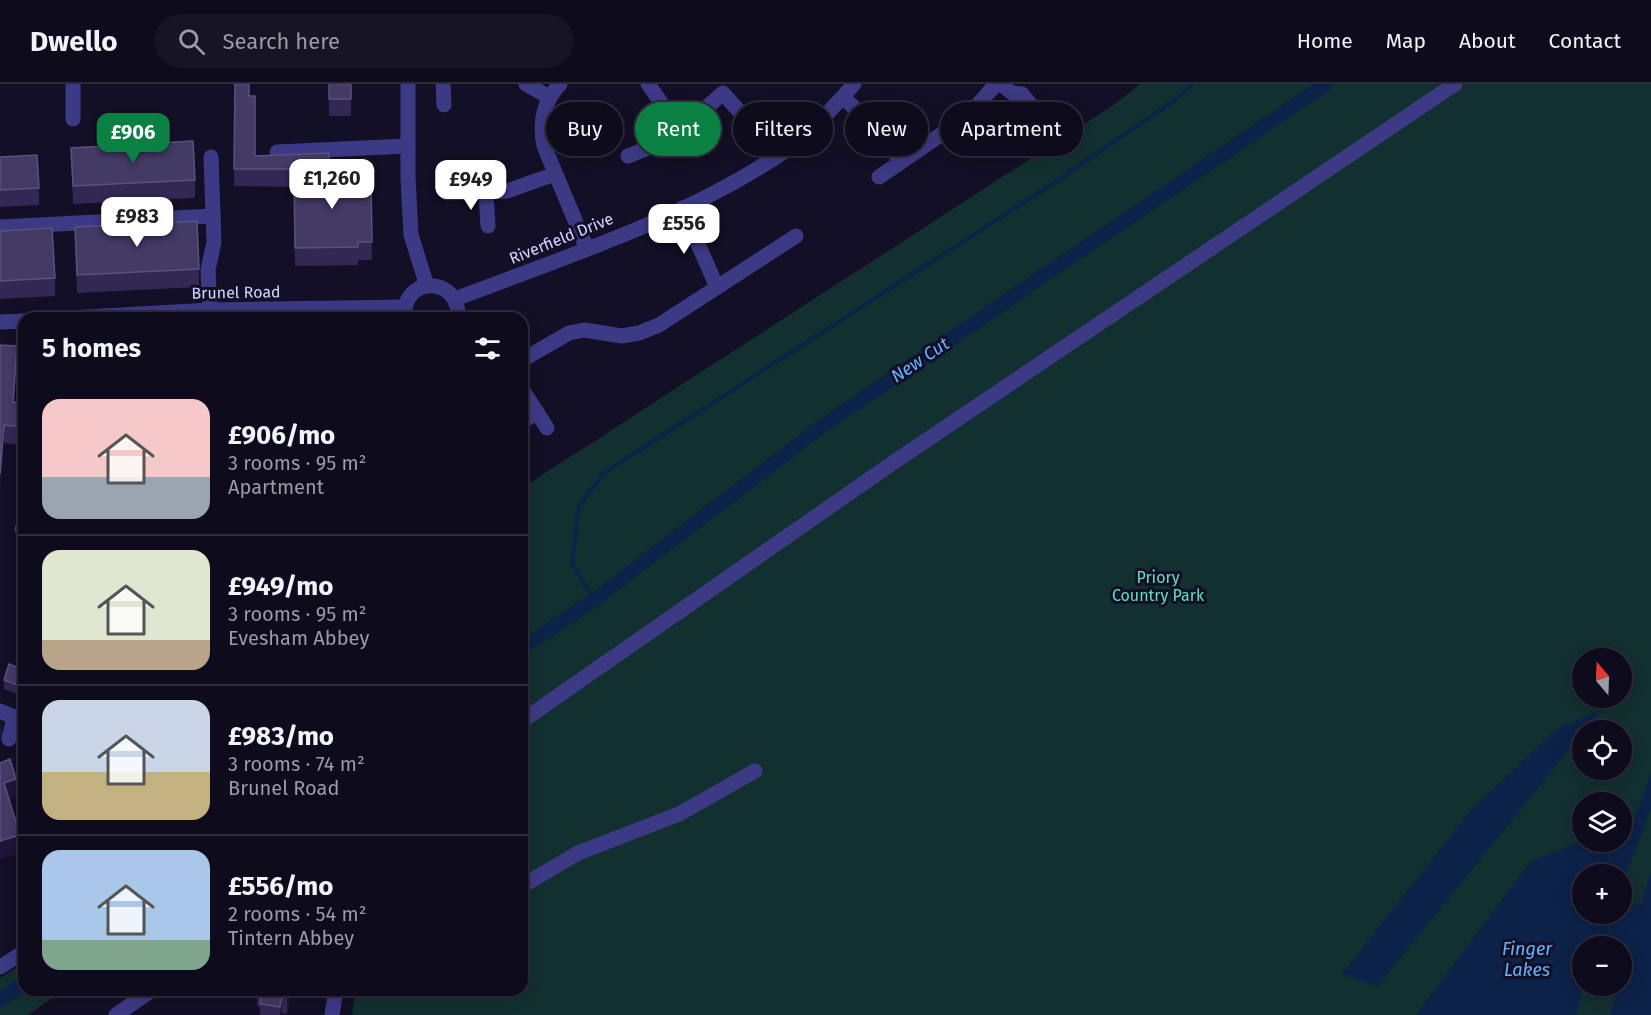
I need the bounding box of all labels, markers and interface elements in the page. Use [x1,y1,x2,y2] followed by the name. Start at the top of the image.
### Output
[154,14,574,68] search box
[30,25,118,58] text: Dwello
[175,25,208,58] icon: search
[223,28,340,55] text: Search here
[1297,28,1353,54] text: Home
[1386,28,1426,54] text: Map
[1459,28,1516,54] text: About
[1549,28,1621,54] text: Contact
[546,102,623,156] chip: Buy
[635,102,721,156] chip: Rent
[733,102,833,156] chip: Filters
[845,102,928,156] chip: New
[940,102,1083,156] chip: Apartment
[97,113,169,164] pin: £906
[111,120,155,144] text: £906
[283,159,381,210] pin: £1,260
[435,160,507,211] pin: £949
[303,166,361,190] text: £1,260
[449,167,493,191] text: £949
[101,197,173,248] pin: £983
[115,204,159,228] text: £983
[648,204,720,255] pin: £556
[506,209,616,268] street label: Riverfield Drive
[662,211,706,235] text: £556
[191,282,281,303] street label: Brunel Road
[471,332,504,365] icon: filters
[887,332,954,387] water label: New Cut
[42,333,141,364] text: 5 homes
[228,420,335,451] text: £906/mo
[90,423,162,495] icon: home
[228,451,367,475] text: 3 rooms · 95 m²
[228,475,324,499] text: Apartment
[1112,568,1205,605] park label: Priory Country Park
[228,571,333,602] text: £949/mo
[90,574,162,646] icon: home
[228,602,367,626] text: 3 rooms · 95 m²
[228,626,369,650] text: Evesham Abbey
[1572,648,1632,708] north arrow
[1572,648,1632,996] map controls
[1572,720,1632,780] button: locate
[228,721,334,752] text: £983/mo
[90,724,162,796] icon: home
[228,752,365,776] text: 3 rooms · 74 m²
[228,776,339,800] text: Brunel Road
[1572,792,1632,852] button: layers
[1572,864,1632,924] button: +
[228,871,333,902] text: £556/mo
[90,874,162,946] icon: home
[228,902,367,926] text: 2 rooms · 54 m²
[228,926,354,950] text: Tintern Abbey
[1572,936,1632,996] button: −
[1502,938,1553,981] water label: Finger Lakes

